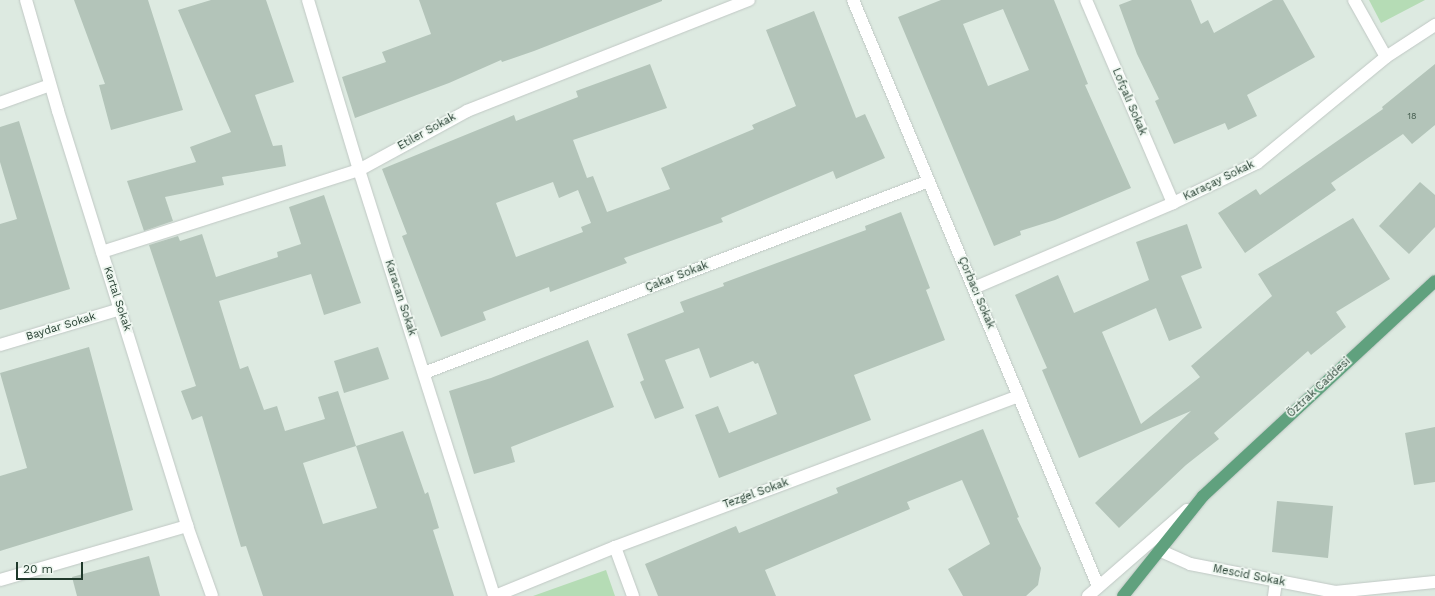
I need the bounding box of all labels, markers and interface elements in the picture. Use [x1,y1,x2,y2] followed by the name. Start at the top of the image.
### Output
[1109,66,1149,138] street label: Lofçalı Sokak
[396,111,458,153] street label: Etiler Sokak
[1407,111,1417,121] house number: 18
[1181,158,1257,204] street label: Karaçay Sokak
[955,255,997,331] street label: Çorbacı Sokak
[382,258,418,338] street label: Karacan Sokak
[644,259,710,295] street label: Çakar Sokak
[100,265,134,333] street label: Kartal Sokak
[24,310,98,344] street label: Baydar Sokak
[1285,355,1353,421] street label: Öztrak Caddesi
[721,476,791,512] street label: Tezgel Sokak
[18,554,85,580] scale bar
[23,562,53,576] text: 20 m
[1212,563,1286,589] street label: Mescid Sokak

